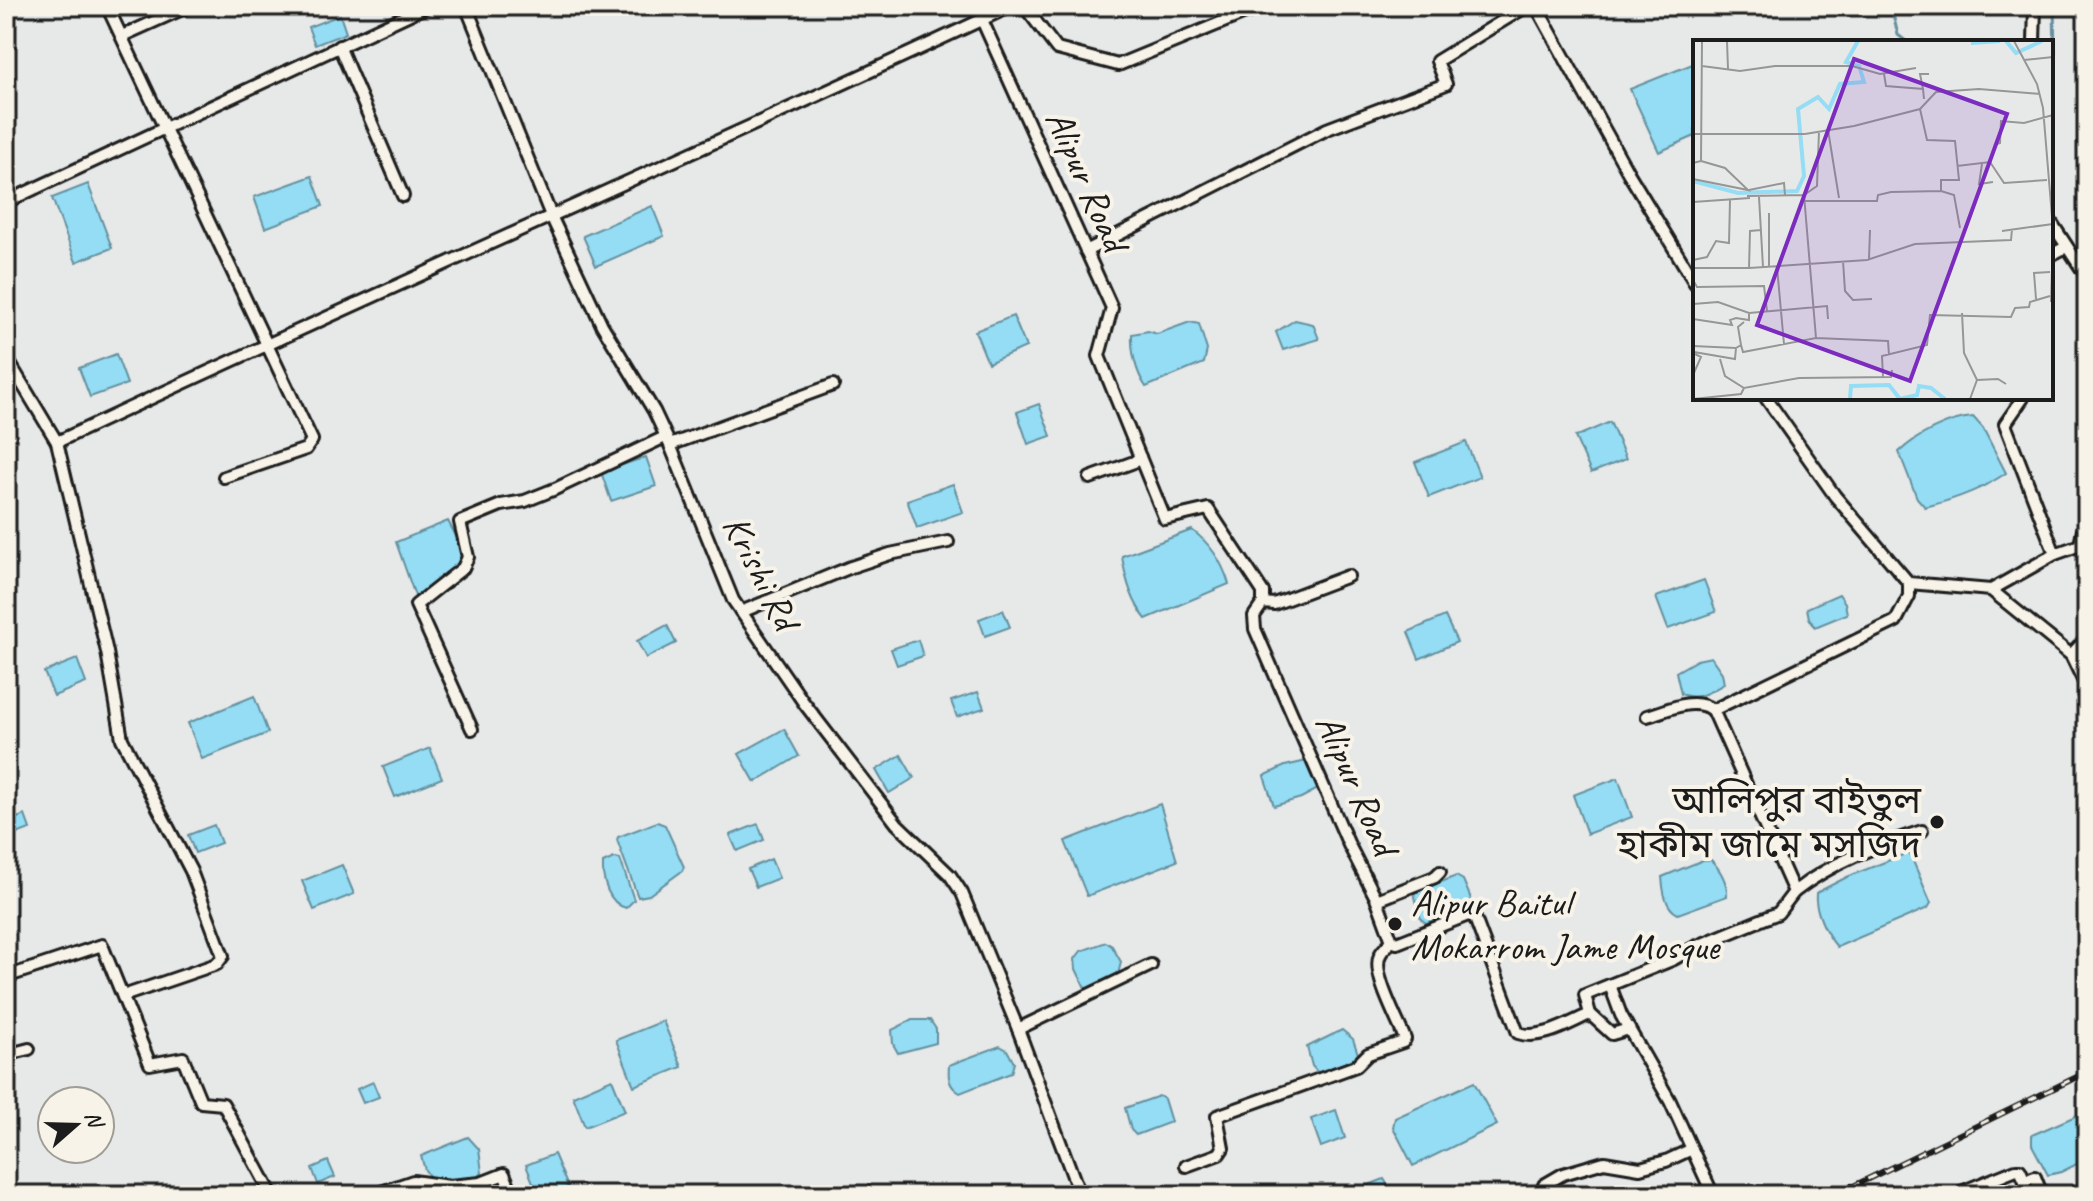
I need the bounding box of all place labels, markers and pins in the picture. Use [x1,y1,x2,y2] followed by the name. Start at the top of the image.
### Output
[1617,777,1922,868] place label: আলিপুর বাইতুল হাকীম জামে মসজিদ
[1928,813,1946,831] marker: আলিপুর বাইতুল হাকীম জামে মসজিদ
[1411,879,1722,970] place label: Alipur Baitul Mokarrom Jame Mosque
[1386,915,1404,933] marker: Alipur Baitul Mokarrom Jame Mosque

